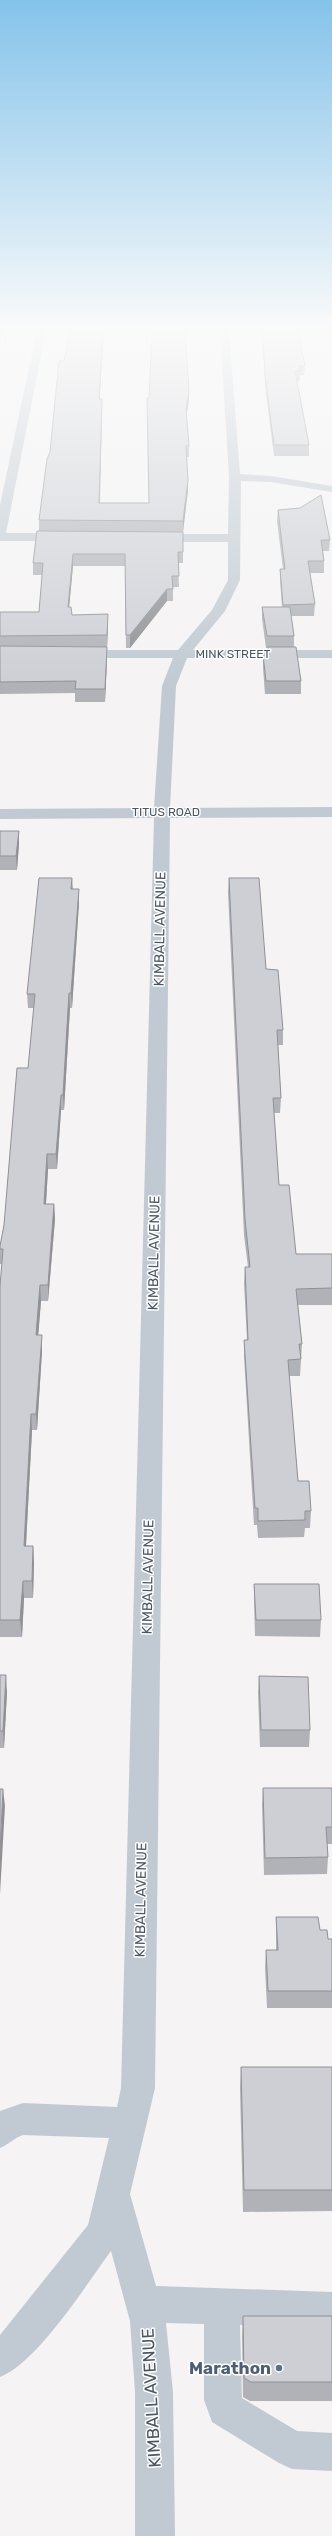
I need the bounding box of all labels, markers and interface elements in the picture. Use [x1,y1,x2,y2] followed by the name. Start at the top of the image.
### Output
[196,647,270,661] street label: MINK STREET
[132,805,200,819] street label: TITUS ROAD
[150,871,170,987] street label: KIMBALL AVENUE
[144,1195,164,1311] street label: KIMBALL AVENUE
[138,1519,158,1635] street label: KIMBALL AVENUE
[131,1842,151,1958] street label: KIMBALL AVENUE
[137,2328,165,2468] street label: KIMBALL AVENUE
[189,2358,271,2378] place label: Marathon
[274,2363,284,2373] marker: Marathon

